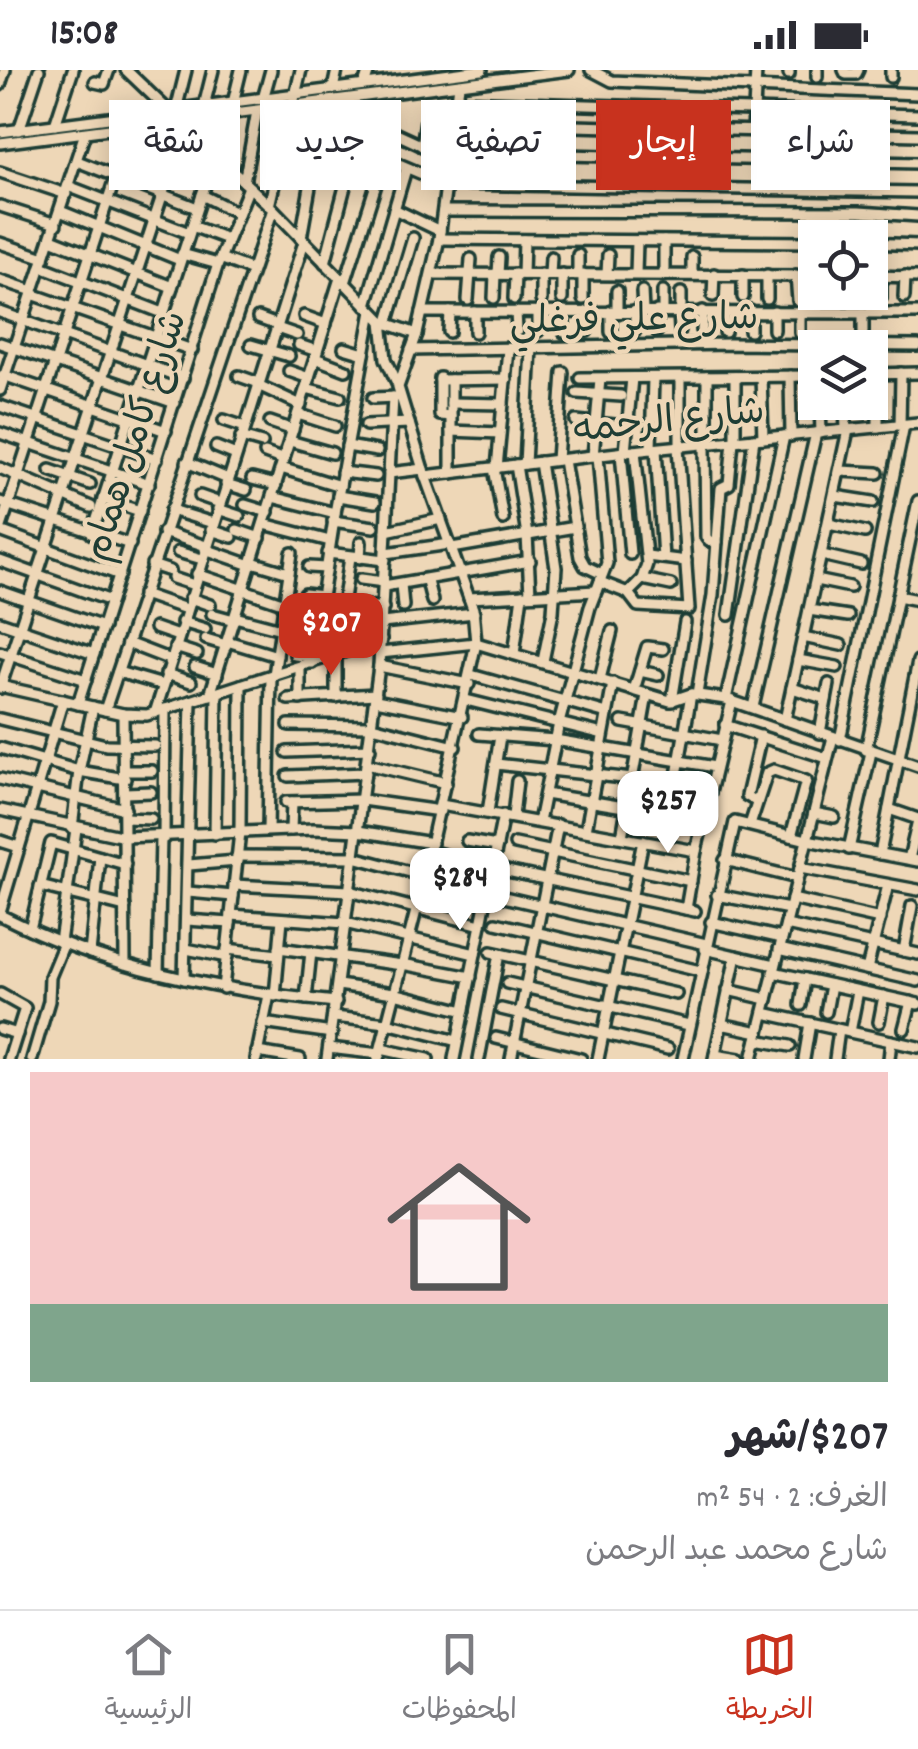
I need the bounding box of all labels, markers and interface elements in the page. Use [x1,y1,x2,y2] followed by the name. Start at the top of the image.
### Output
[50,8,118,63] text: 15:08
[109,100,240,190] chip: شقة
[260,100,401,190] chip: جديد
[421,100,576,190] chip: تصفية
[596,100,731,190] chip: إيجار
[751,100,890,190] chip: شراء
[798,220,888,420] map controls
[798,220,888,310] button: locate
[509,293,759,352] street label: شارع علي فرغلي
[72,305,205,569] street label: شارع كامل همام
[798,330,888,420] button: layers
[570,386,768,461] street label: شارع الرحمه
[272,593,390,678] pin: $207
[301,602,361,648] text: $207
[609,771,727,856] pin: $257
[639,780,697,826] text: $257
[401,848,519,933] pin: $284
[432,857,488,903] text: $284
[369,1137,549,1317] icon: home
[728,1410,888,1470] text: $207/شهر
[697,1477,888,1523] text: الغرف: 2 · 54 m²
[585,1530,888,1576] text: شارع محمد عبد الرحمن
[105,1627,193,1733] tab: الرئيسية
[402,1627,517,1733] tab: المحفوظات
[726,1627,813,1733] tab: الخريطة

